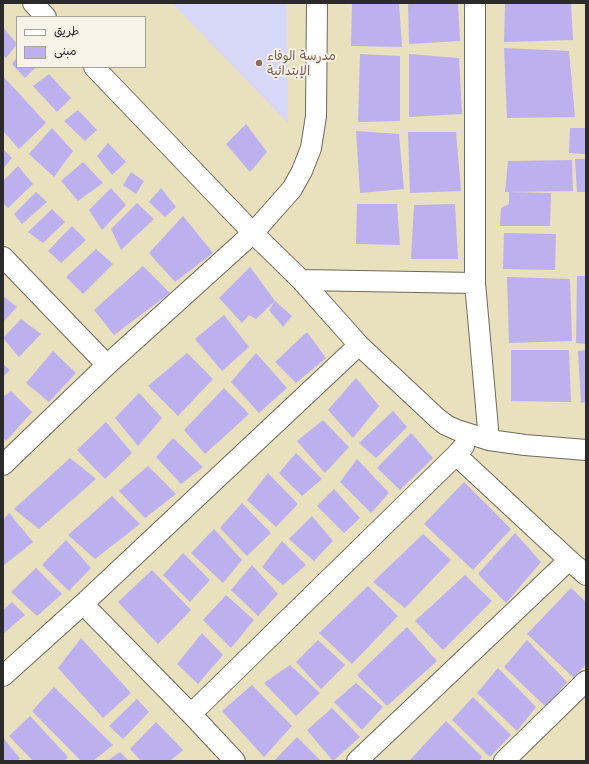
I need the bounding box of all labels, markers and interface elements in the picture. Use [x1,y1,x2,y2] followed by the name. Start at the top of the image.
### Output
[16,16,146,68] legend
[54,22,79,38] text: طريق
[54,42,77,58] text: مبنى
[267,48,336,79] place label: مدرسة الوفاء الإبتدائية
[254,58,264,68] marker: مدرسة الوفاء الإبتدائية

